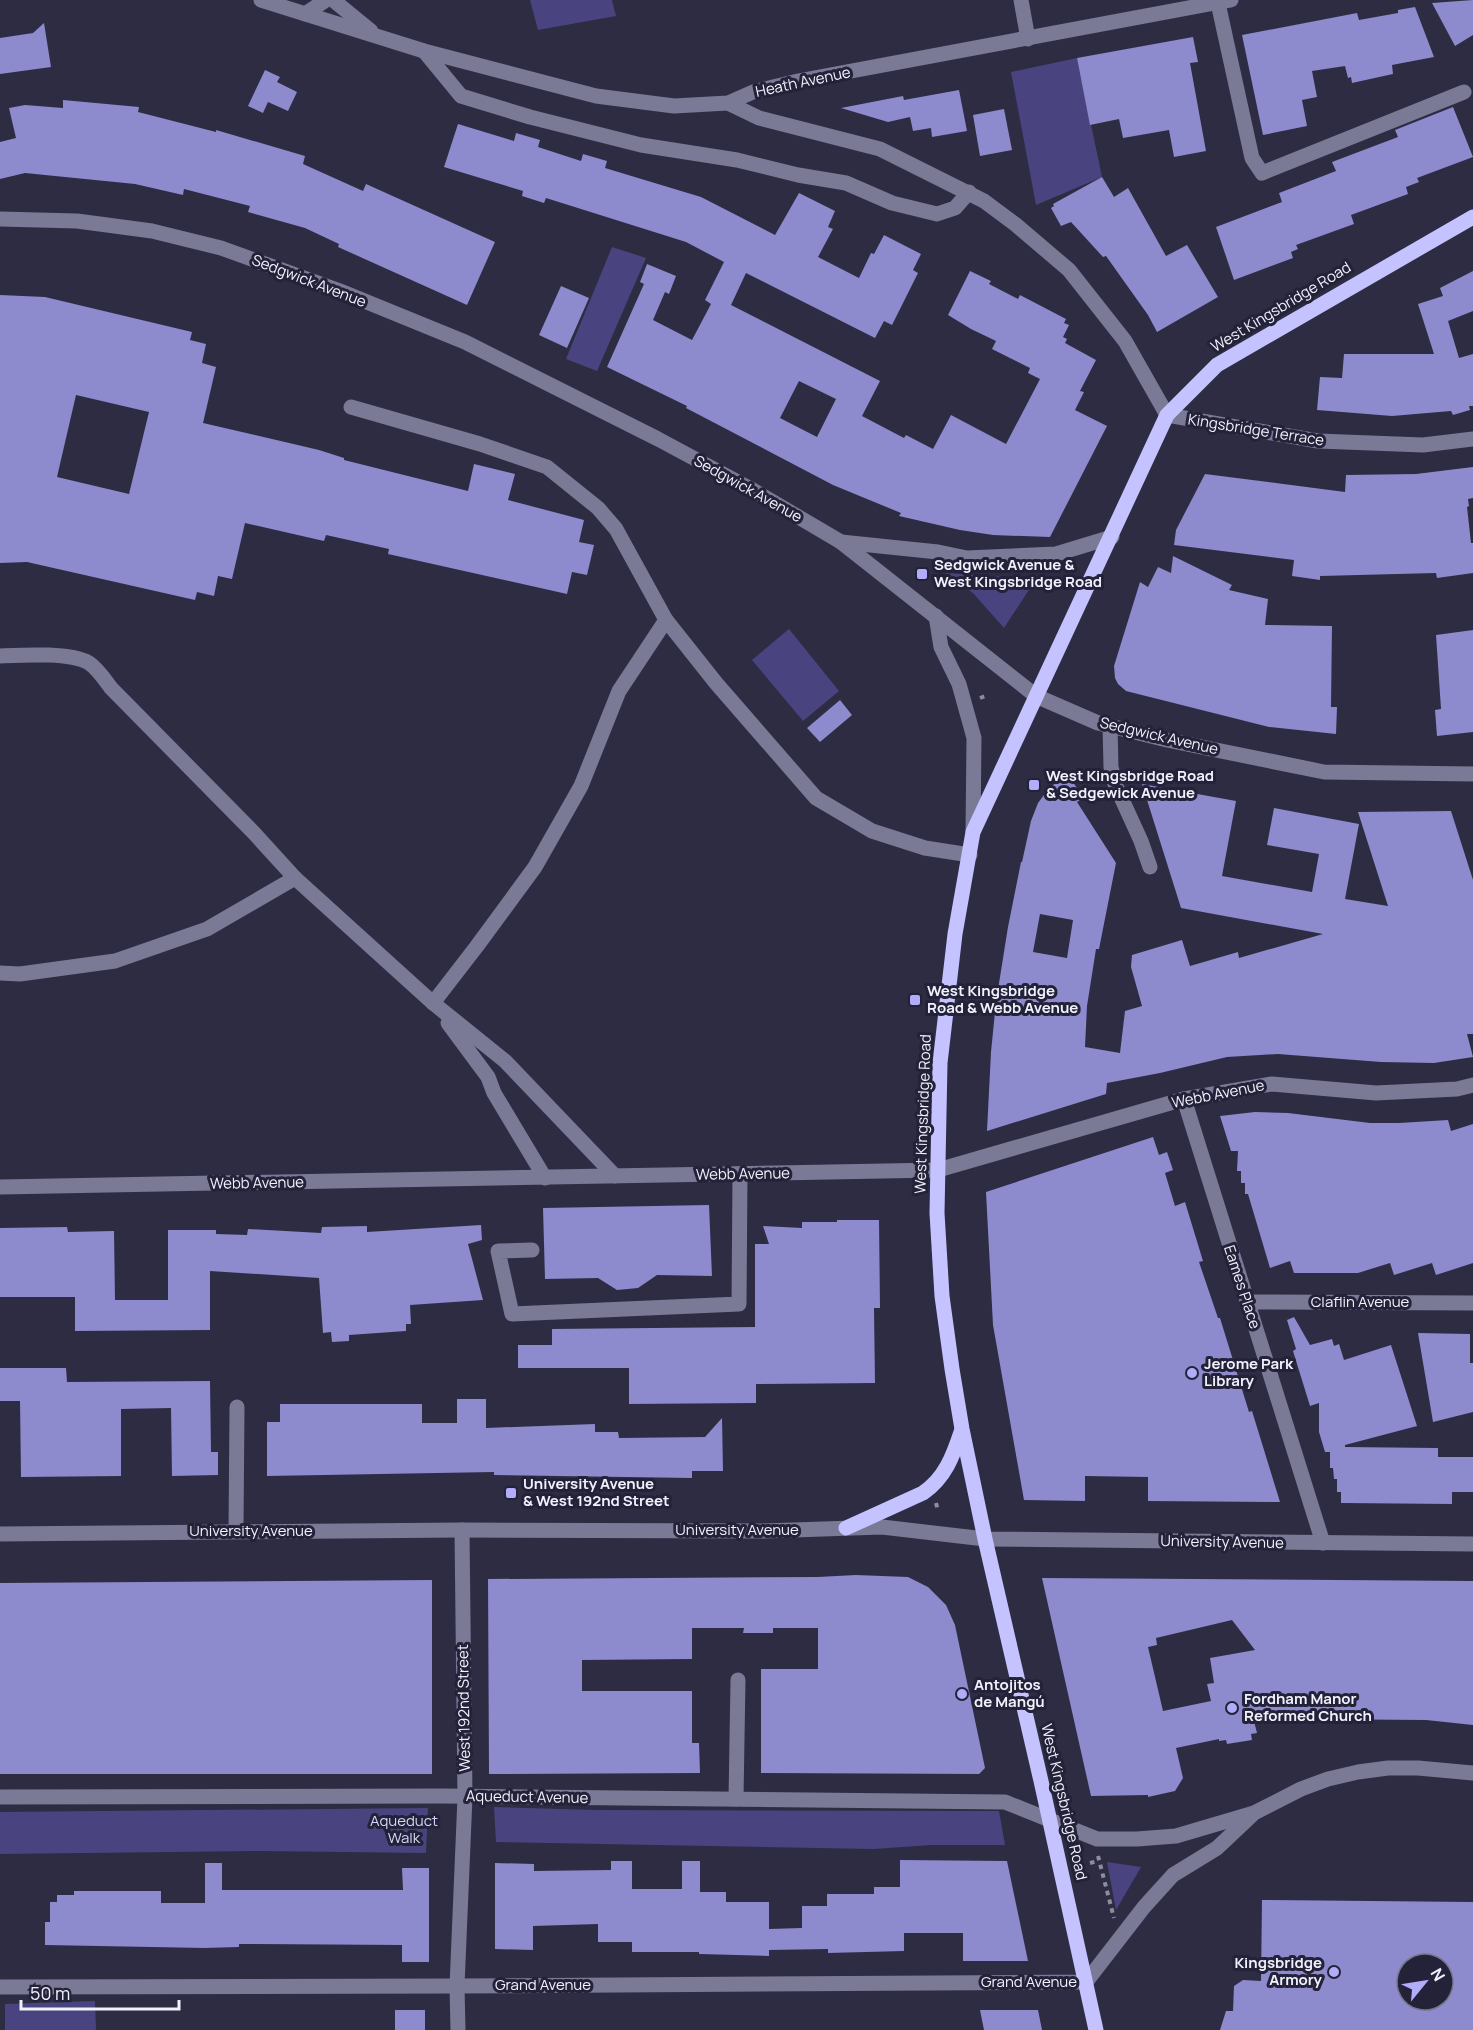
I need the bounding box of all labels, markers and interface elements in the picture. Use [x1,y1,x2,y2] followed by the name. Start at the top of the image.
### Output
[754,61,852,102] street label: Heath Avenue
[249,249,370,312] street label: Sedgwick Avenue
[1207,256,1355,357] street label: West Kingsbridge Road
[1186,408,1326,451] street label: Kingsbridge Terrace
[690,450,806,527] street label: Sedgwick Avenue
[934,554,1102,592] place label: Sedgwick Avenue & West Kingsbridge Road
[915,567,929,581] marker: Sedgwick Avenue & West Kingsbridge Road
[1098,712,1221,759] street label: Sedgwick Avenue
[1046,765,1214,803] place label: West Kingsbridge Road & Sedgewick Avenue
[1027,778,1041,792] marker: West Kingsbridge Road & Sedgewick Avenue
[927,980,1078,1018] place label: West Kingsbridge Road & Webb Avenue
[908,993,922,1007] marker: West Kingsbridge Road & Webb Avenue
[909,1034,936,1194] street label: West Kingsbridge Road
[1170,1074,1266,1113] street label: Webb Avenue
[696,1162,790,1185] street label: Webb Avenue
[210,1171,304,1194] street label: Webb Avenue
[1219,1242,1266,1332] street label: Eames Place
[1311,1291,1410,1312] street label: Claflin Avenue
[1204,1353,1294,1391] place label: Jerome Park Library
[1185,1366,1199,1380] marker: Jerome Park Library
[523,1473,670,1511] place label: University Avenue & West 192nd Street
[504,1486,518,1500] marker: University Avenue & West 192nd Street
[675,1519,799,1540] street label: University Avenue
[189,1520,313,1541] street label: University Avenue
[1160,1530,1284,1553] street label: University Avenue
[452,1644,475,1772] street label: West 192nd Street
[974,1674,1045,1712] place label: Antojitos de Mangú
[955,1687,969,1701] marker: Antojitos de Mangú
[1244,1688,1372,1726] place label: Fordham Manor Reformed Church
[1225,1701,1239,1715] marker: Fordham Manor Reformed Church
[1036,1722,1093,1882] street label: West Kingsbridge Road
[466,1785,589,1808] street label: Aqueduct Avenue
[370,1810,438,1848] park label: Aqueduct Walk
[1234,1952,1323,1990] place label: Kingsbridge Armory
[1395,1952,1455,2012] north arrow
[1426,1964,1450,1985] text: N
[1327,1965,1341,1979] marker: Kingsbridge Armory
[981,1971,1077,1992] street label: Grand Avenue
[21,1973,178,2011] scale bar
[495,1974,591,1995] street label: Grand Avenue
[30,1981,70,2005] text: 50 m

